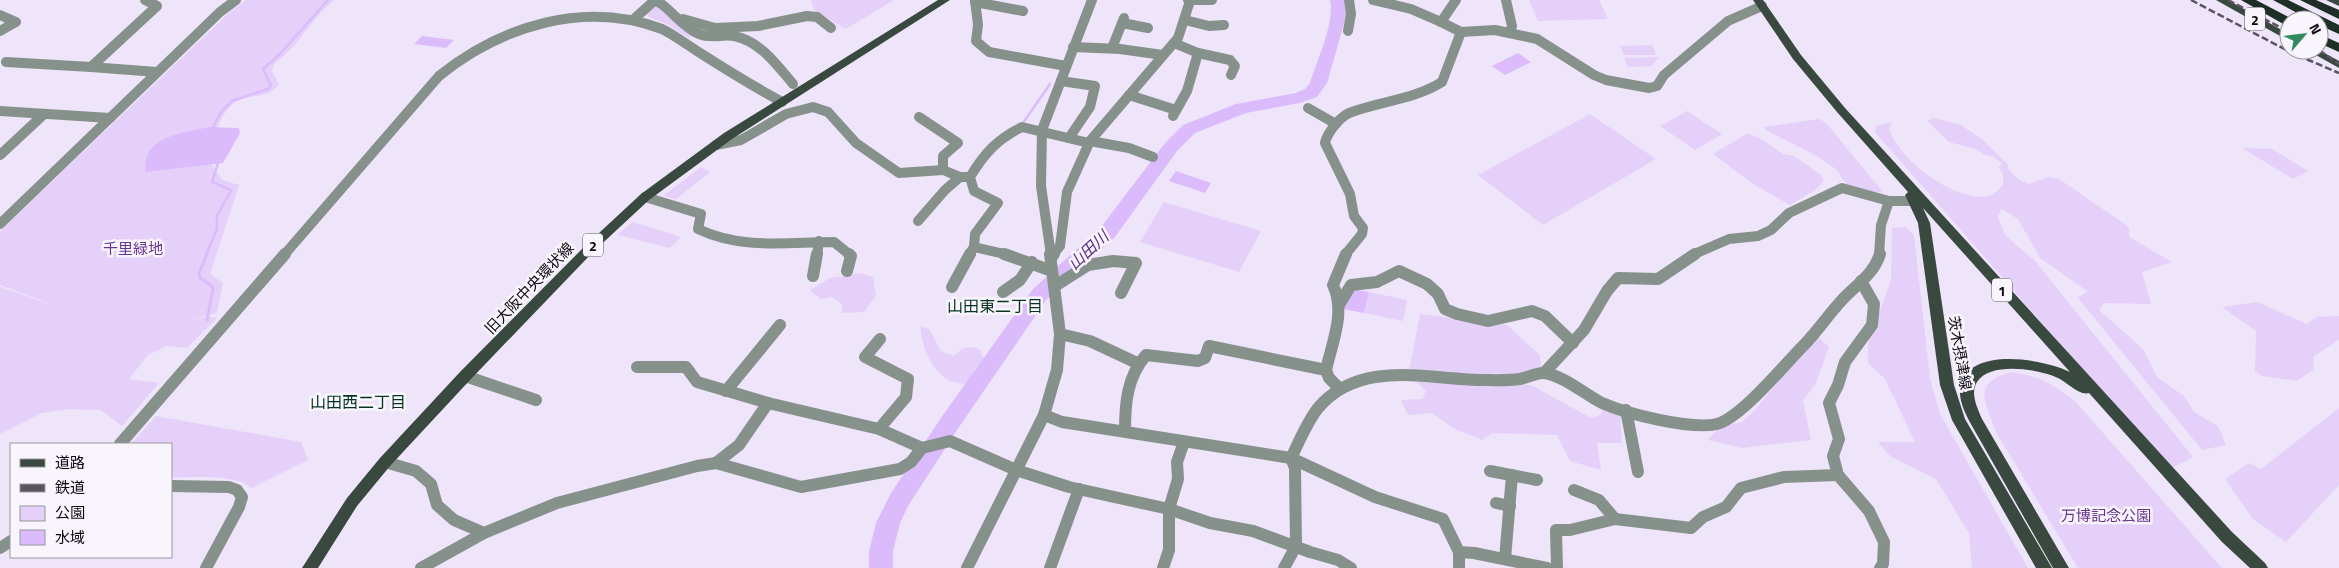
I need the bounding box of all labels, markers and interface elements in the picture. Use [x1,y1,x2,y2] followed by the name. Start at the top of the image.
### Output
[2245,8,2265,30] road number: 2
[2279,10,2329,60] north arrow
[2304,19,2327,38] text: N
[1062,223,1115,275] water label: 山田川
[583,234,603,256] road number: 2
[103,237,163,260] park label: 千里緑地
[479,237,579,339] street label: 旧大阪中央環状線
[1992,278,2012,302] road number: 1
[947,294,1043,318] district label: 山田東二丁目
[1942,314,1978,392] street label: 茨木摂津線
[310,390,406,414] district label: 山田西二丁目
[10,443,172,558] legend
[55,451,85,474] text: 道路
[55,476,85,499] text: 鉄道
[55,501,85,524] text: 公園
[2061,504,2151,527] park label: 万博記念公園
[55,526,85,549] text: 水域

